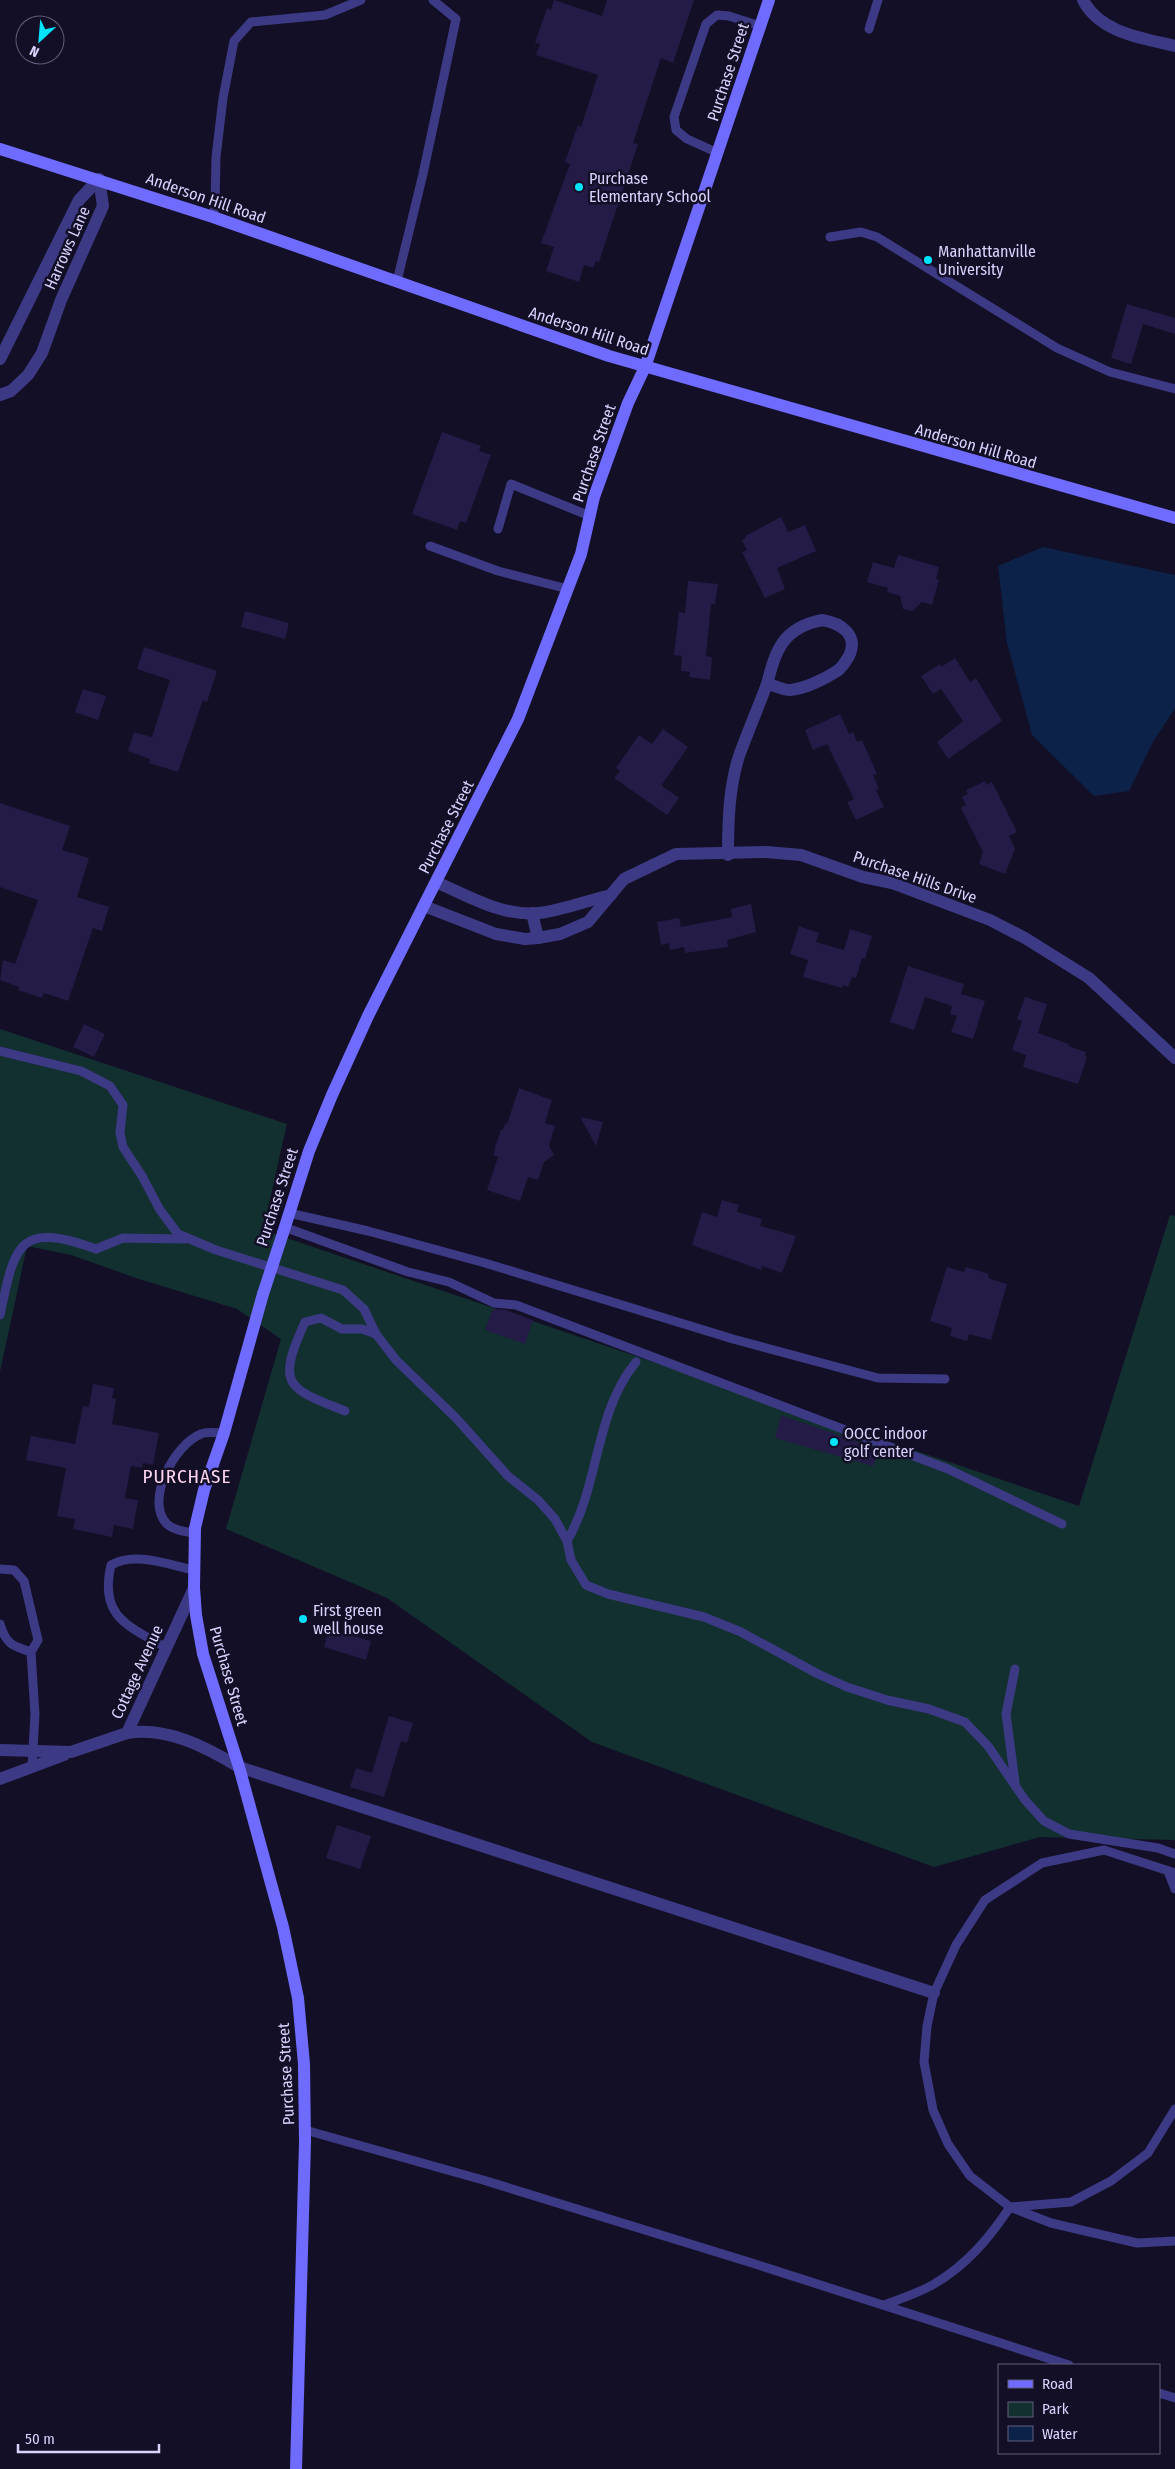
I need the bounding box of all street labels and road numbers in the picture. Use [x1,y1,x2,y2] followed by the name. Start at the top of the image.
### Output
[703,20,753,124] street label: Purchase Street
[144,169,268,227] street label: Anderson Hill Road
[40,203,94,292] street label: Harrows Lane
[527,303,651,359] street label: Anderson Hill Road
[568,401,620,504] street label: Purchase Street
[913,420,1039,472] street label: Anderson Hill Road
[414,776,478,877] street label: Purchase Street
[851,847,979,907] street label: Purchase Hills Drive
[252,1145,302,1249] street label: Purchase Street
[107,1622,167,1722] street label: Cottage Avenue
[206,1624,252,1729] street label: Purchase Street
[274,2022,298,2126] street label: Purchase Street

